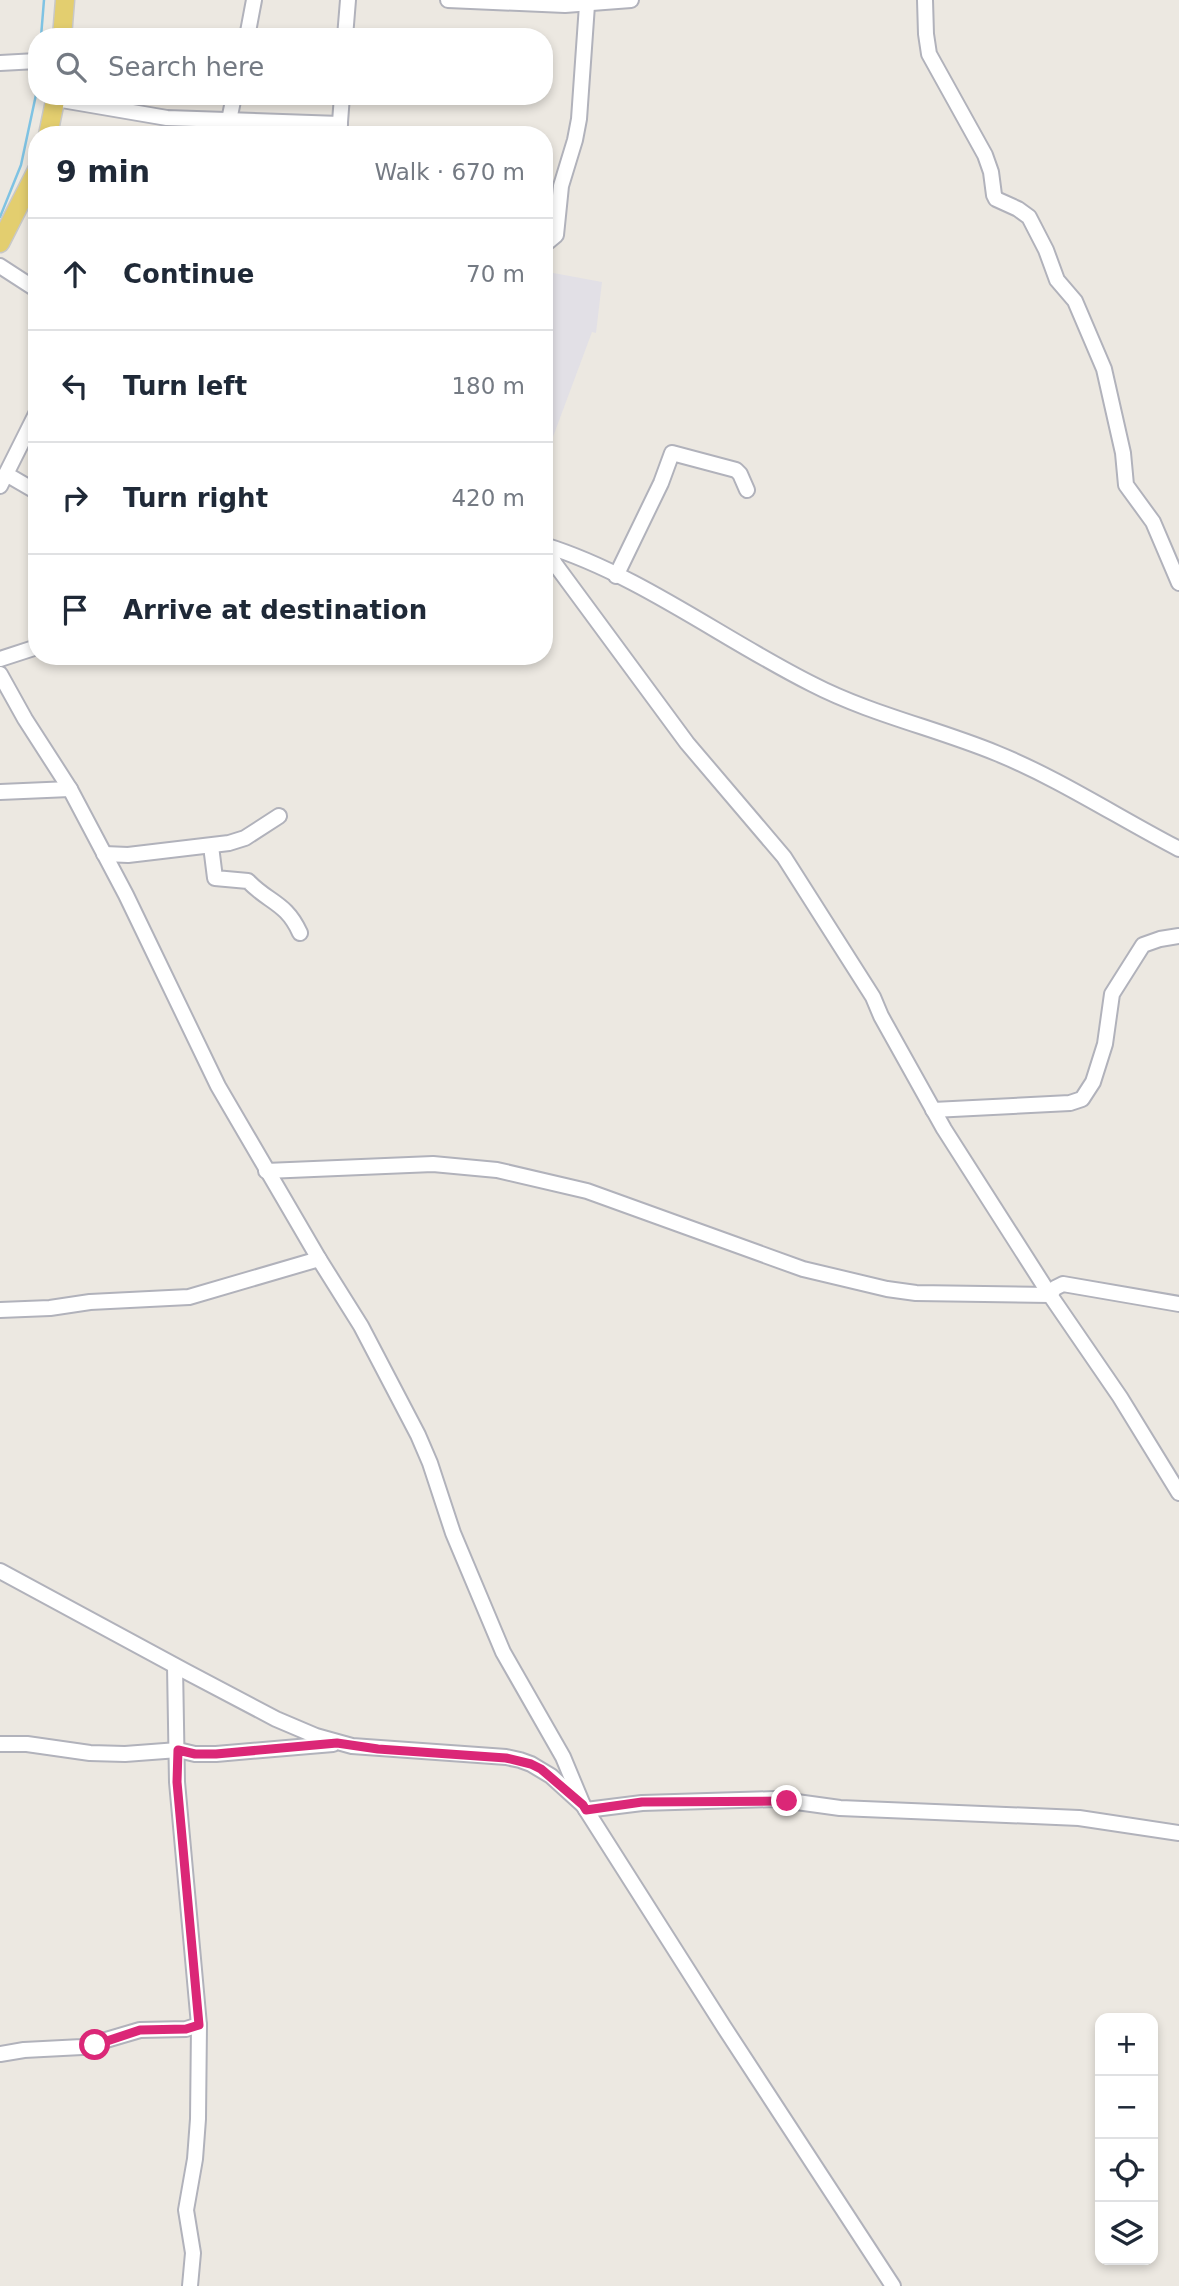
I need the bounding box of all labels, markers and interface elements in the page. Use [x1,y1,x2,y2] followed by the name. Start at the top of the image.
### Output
[28,28,553,105] search box
[52,48,90,86] icon: search
[108,52,264,82] text: Search here
[56,154,150,189] text: 9 min
[374,159,525,185] text: Walk · 670 m
[56,255,94,293] icon: ahead
[123,259,254,289] text: Continue
[466,261,525,287] text: 70 m
[56,367,94,405] icon: left
[123,371,247,401] text: Turn left
[451,373,525,399] text: 180 m
[56,479,94,517] icon: right
[123,483,268,513] text: Turn right
[451,485,525,511] text: 420 m
[56,591,94,629] icon: arrive
[123,595,427,625] text: Arrive at destination
[771,1785,802,1816] route end
[1095,2013,1158,2265] map controls
[1095,2013,1158,2076] button: +
[79,2029,110,2060] route start
[1095,2076,1158,2139] button: −
[1095,2139,1158,2202] button: locate
[1095,2202,1158,2265] button: layers

